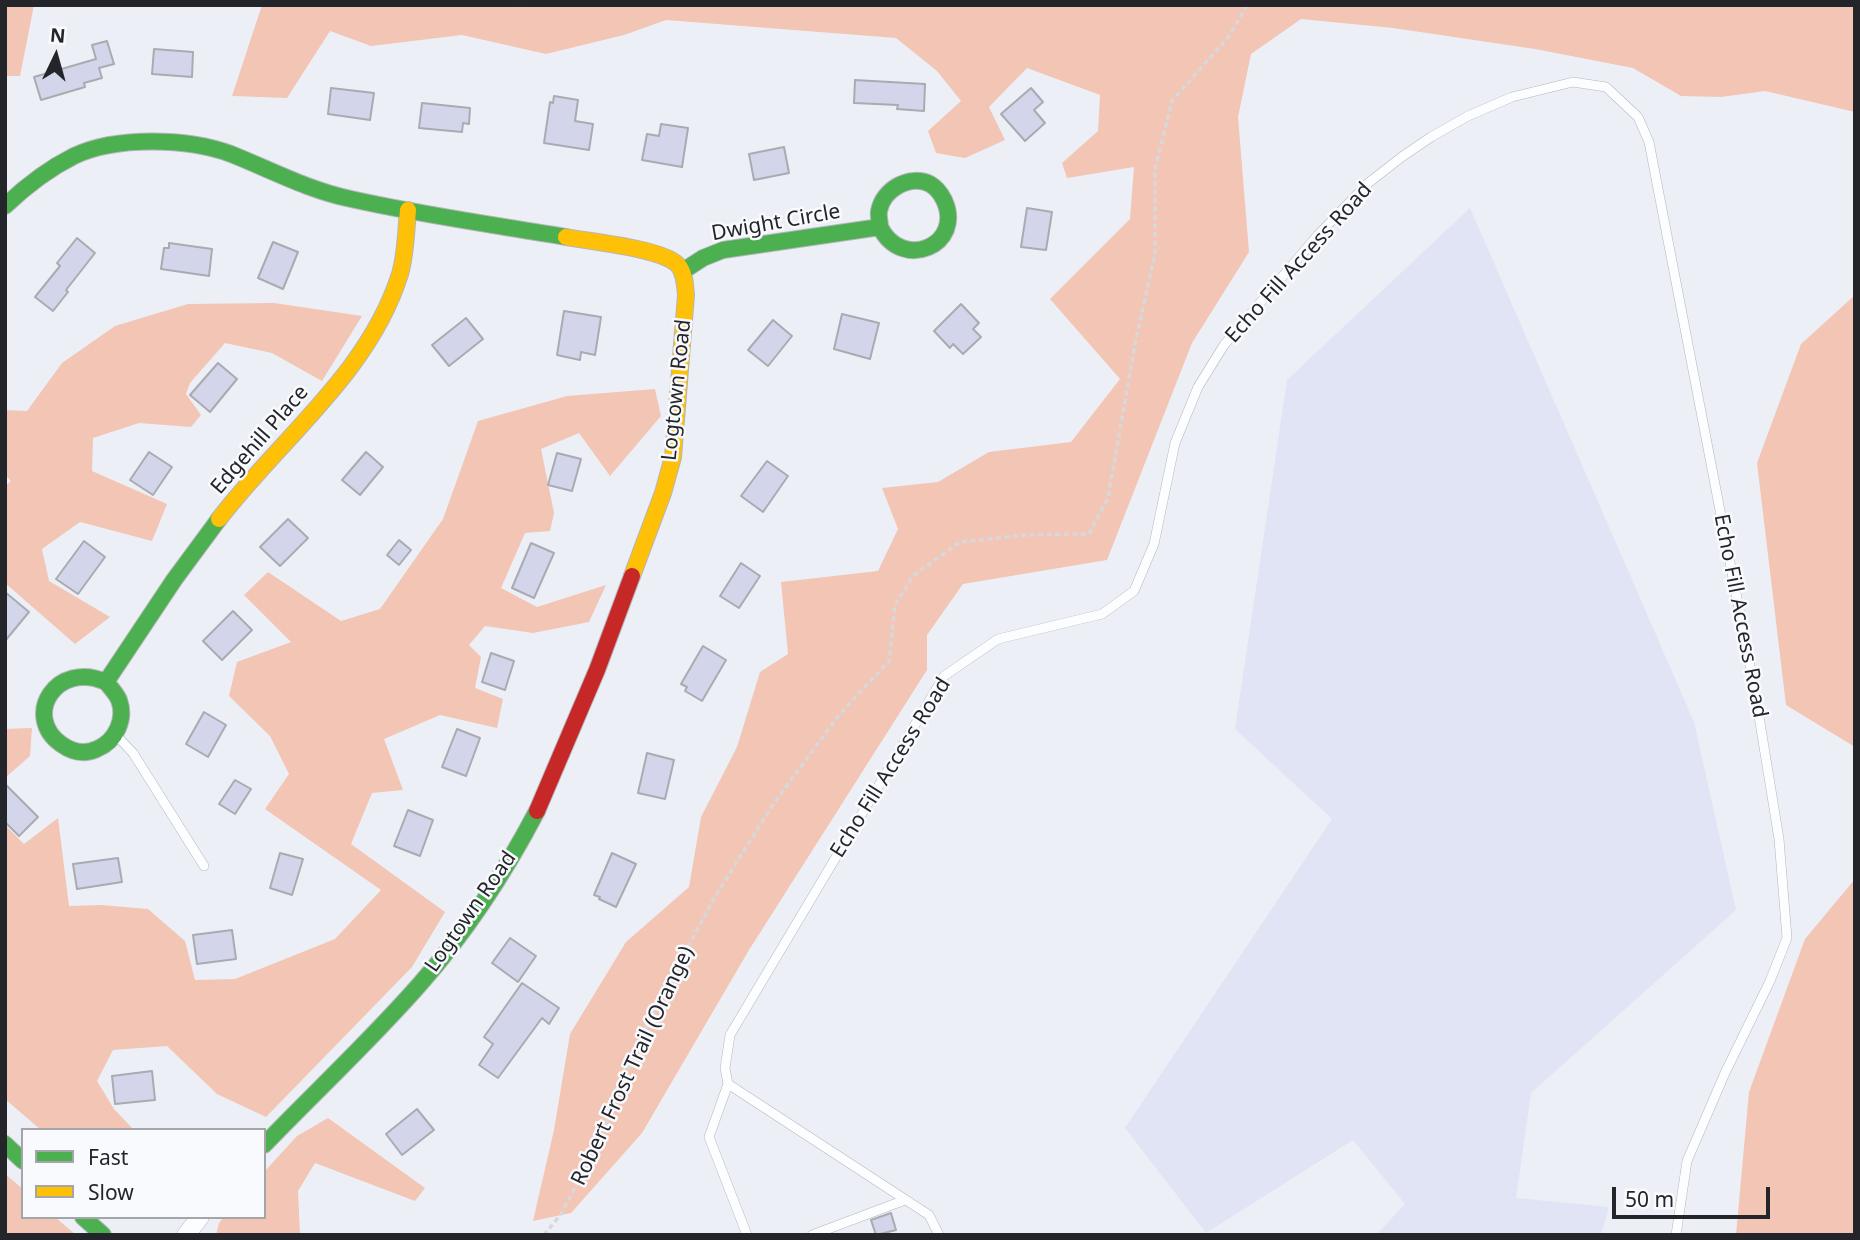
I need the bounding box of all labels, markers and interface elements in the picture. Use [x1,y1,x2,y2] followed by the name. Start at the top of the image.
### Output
[21,21,91,91] north arrow
[49,21,67,49] text: N
[1220,178,1378,348] street label: Echo Fill Access Road
[710,199,842,247] street label: Dwight Circle
[657,318,697,462] street label: Logtown Road
[206,380,314,500] street label: Edgehill Place
[1708,512,1772,720] street label: Echo Fill Access Road
[825,674,957,862] street label: Echo Fill Access Road
[420,847,522,977] street label: Logtown Road
[566,942,700,1190] street label: Robert Frost Trail (Orange)
[21,1128,266,1219] legend
[88,1143,128,1171] text: Fast
[1615,1174,1772,1218] scale bar
[88,1178,134,1206] text: Slow
[1625,1185,1674,1213] text: 50 m

